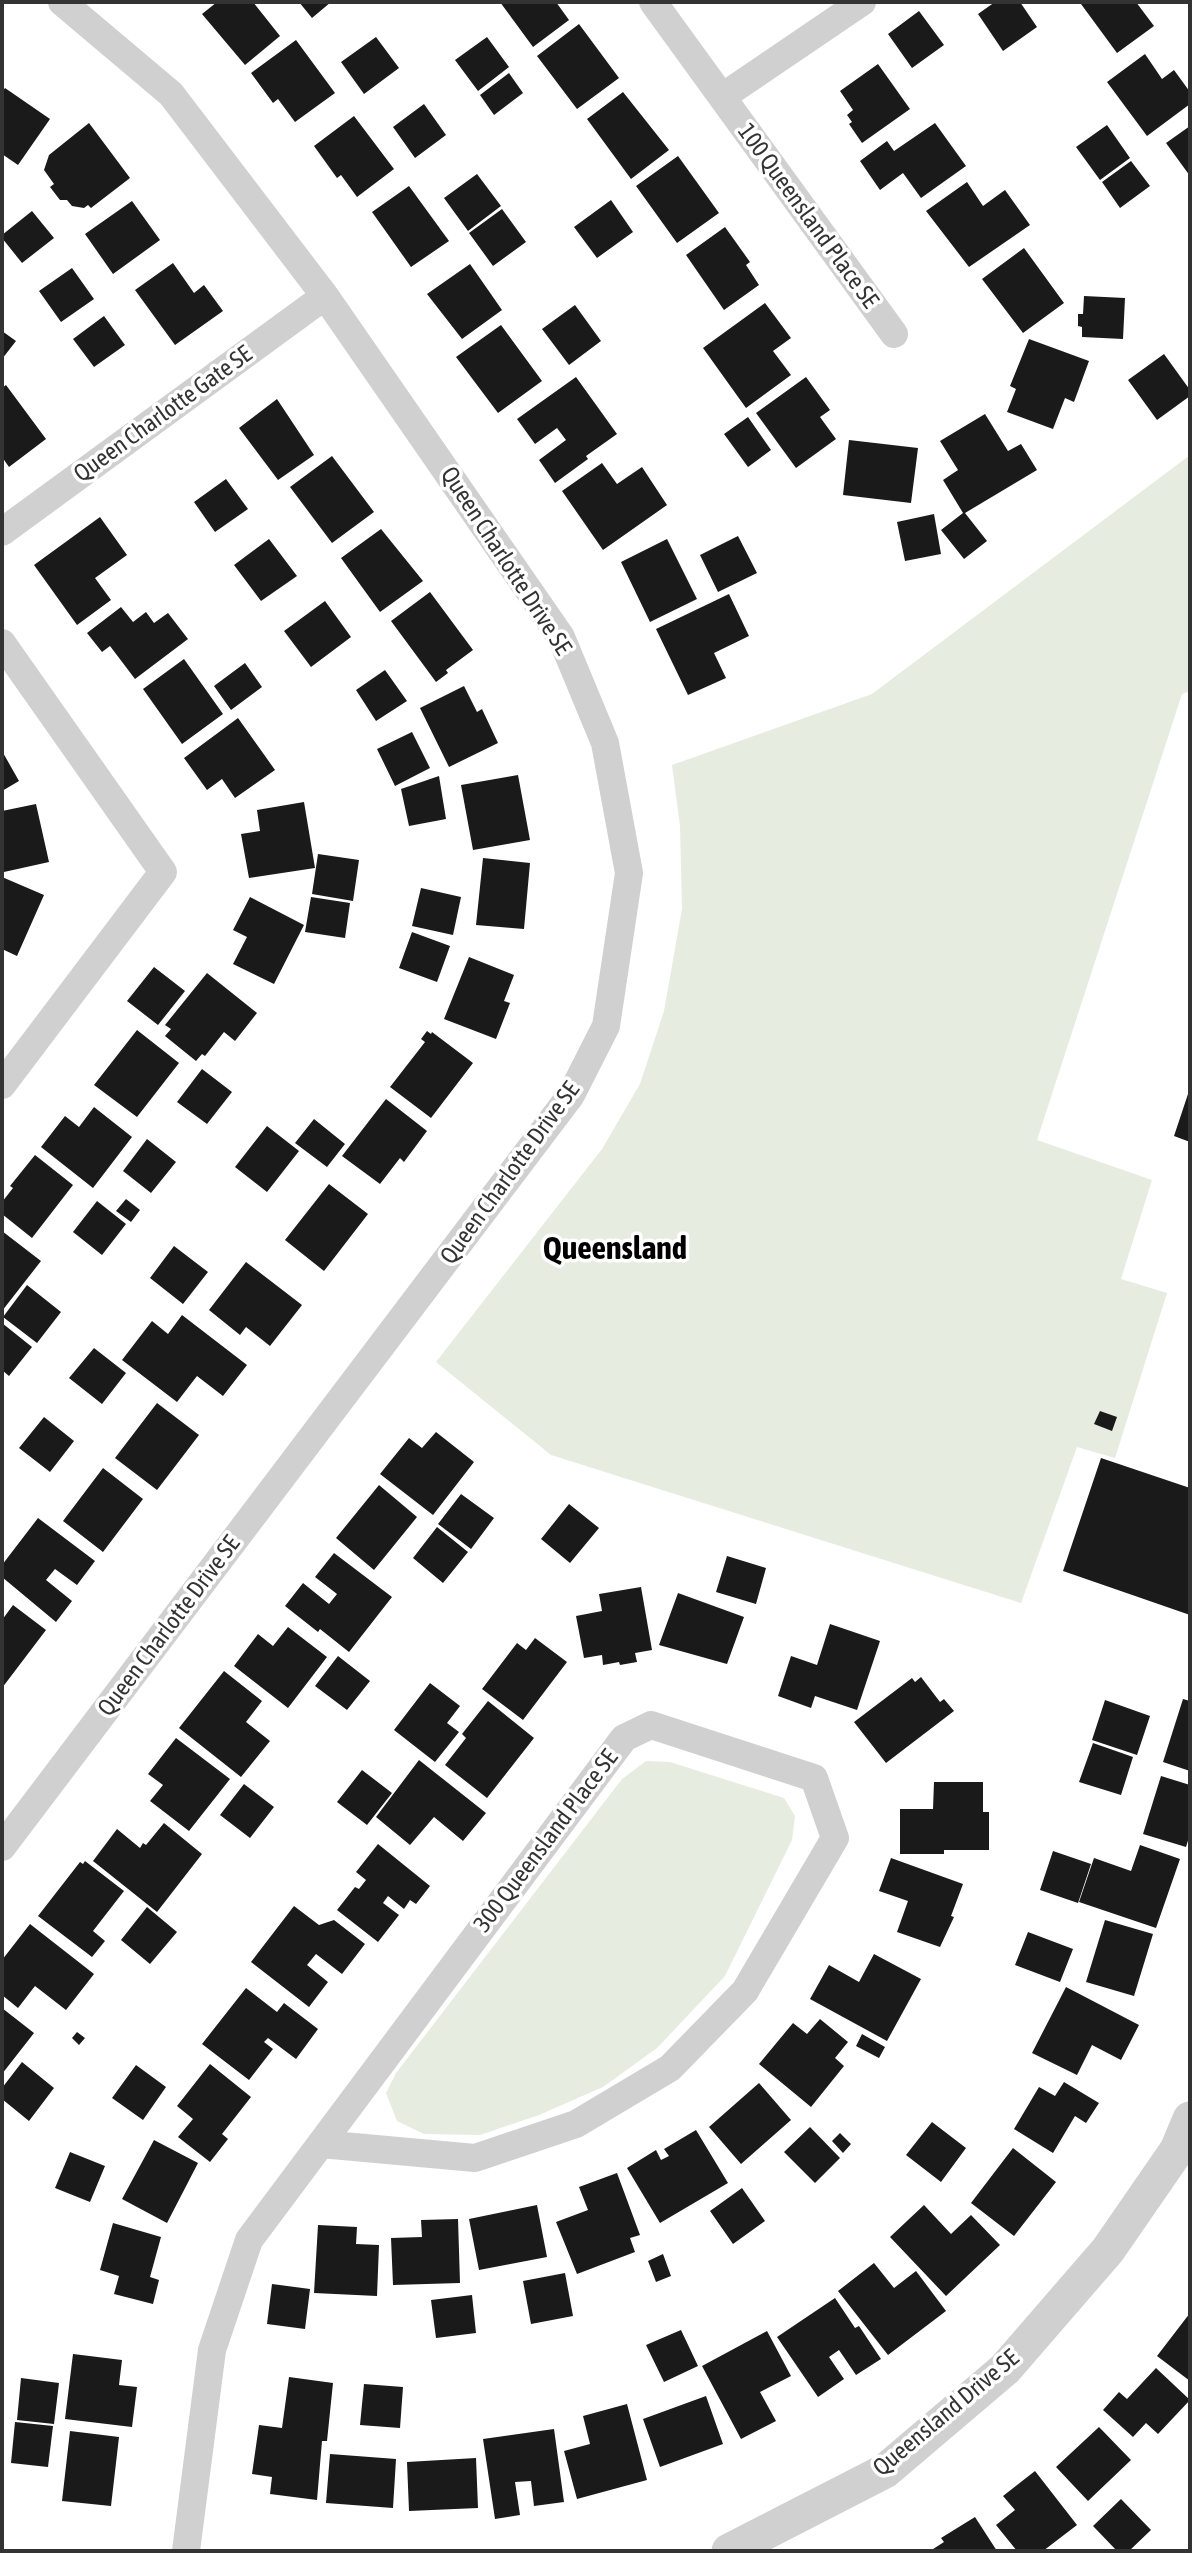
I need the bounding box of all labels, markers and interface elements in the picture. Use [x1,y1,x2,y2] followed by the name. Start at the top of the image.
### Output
[731,118,885,314] street label: 100 Queensland Place SE
[68,340,258,488] street label: Queen Charlotte Gate SE
[434,462,578,660] street label: Queen Charlotte Drive SE
[434,1076,586,1270] street label: Queen Charlotte Drive SE
[543,1230,687,1268] district label: Queensland
[92,1530,246,1722] street label: Queen Charlotte Drive SE
[468,1744,624,1938] street label: 300 Queensland Place SE
[867,2344,1025,2482] street label: Queensland Drive SE

